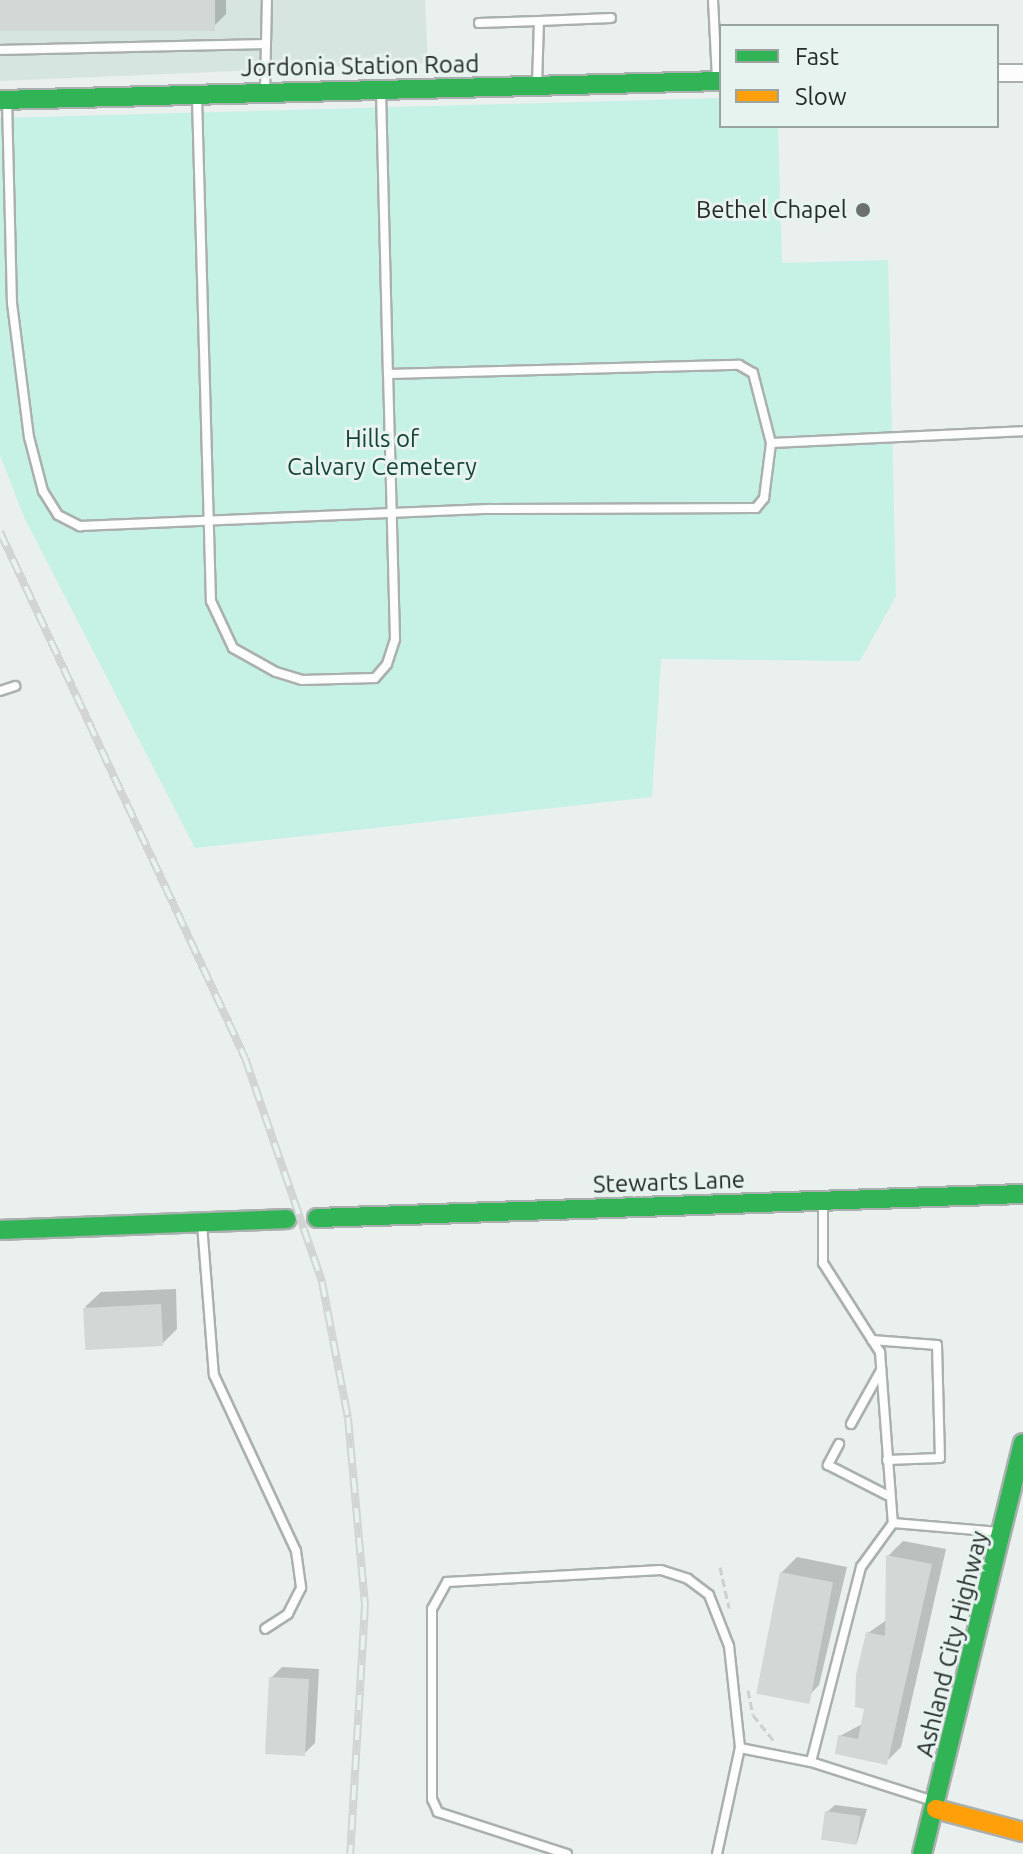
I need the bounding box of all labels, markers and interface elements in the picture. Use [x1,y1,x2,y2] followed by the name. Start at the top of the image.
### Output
[719,24,999,128] legend
[795,43,839,70] text: Fast
[241,50,479,82] street label: Jordonia Station Road
[795,83,847,110] text: Slow
[696,196,847,224] place label: Bethel Chapel
[854,201,872,219] marker: Bethel Chapel
[287,425,477,481] park label: Hills of Calvary Cemetery
[592,1165,746,1199] street label: Stewarts Lane
[910,1528,994,1760] street label: Ashland City Highway

